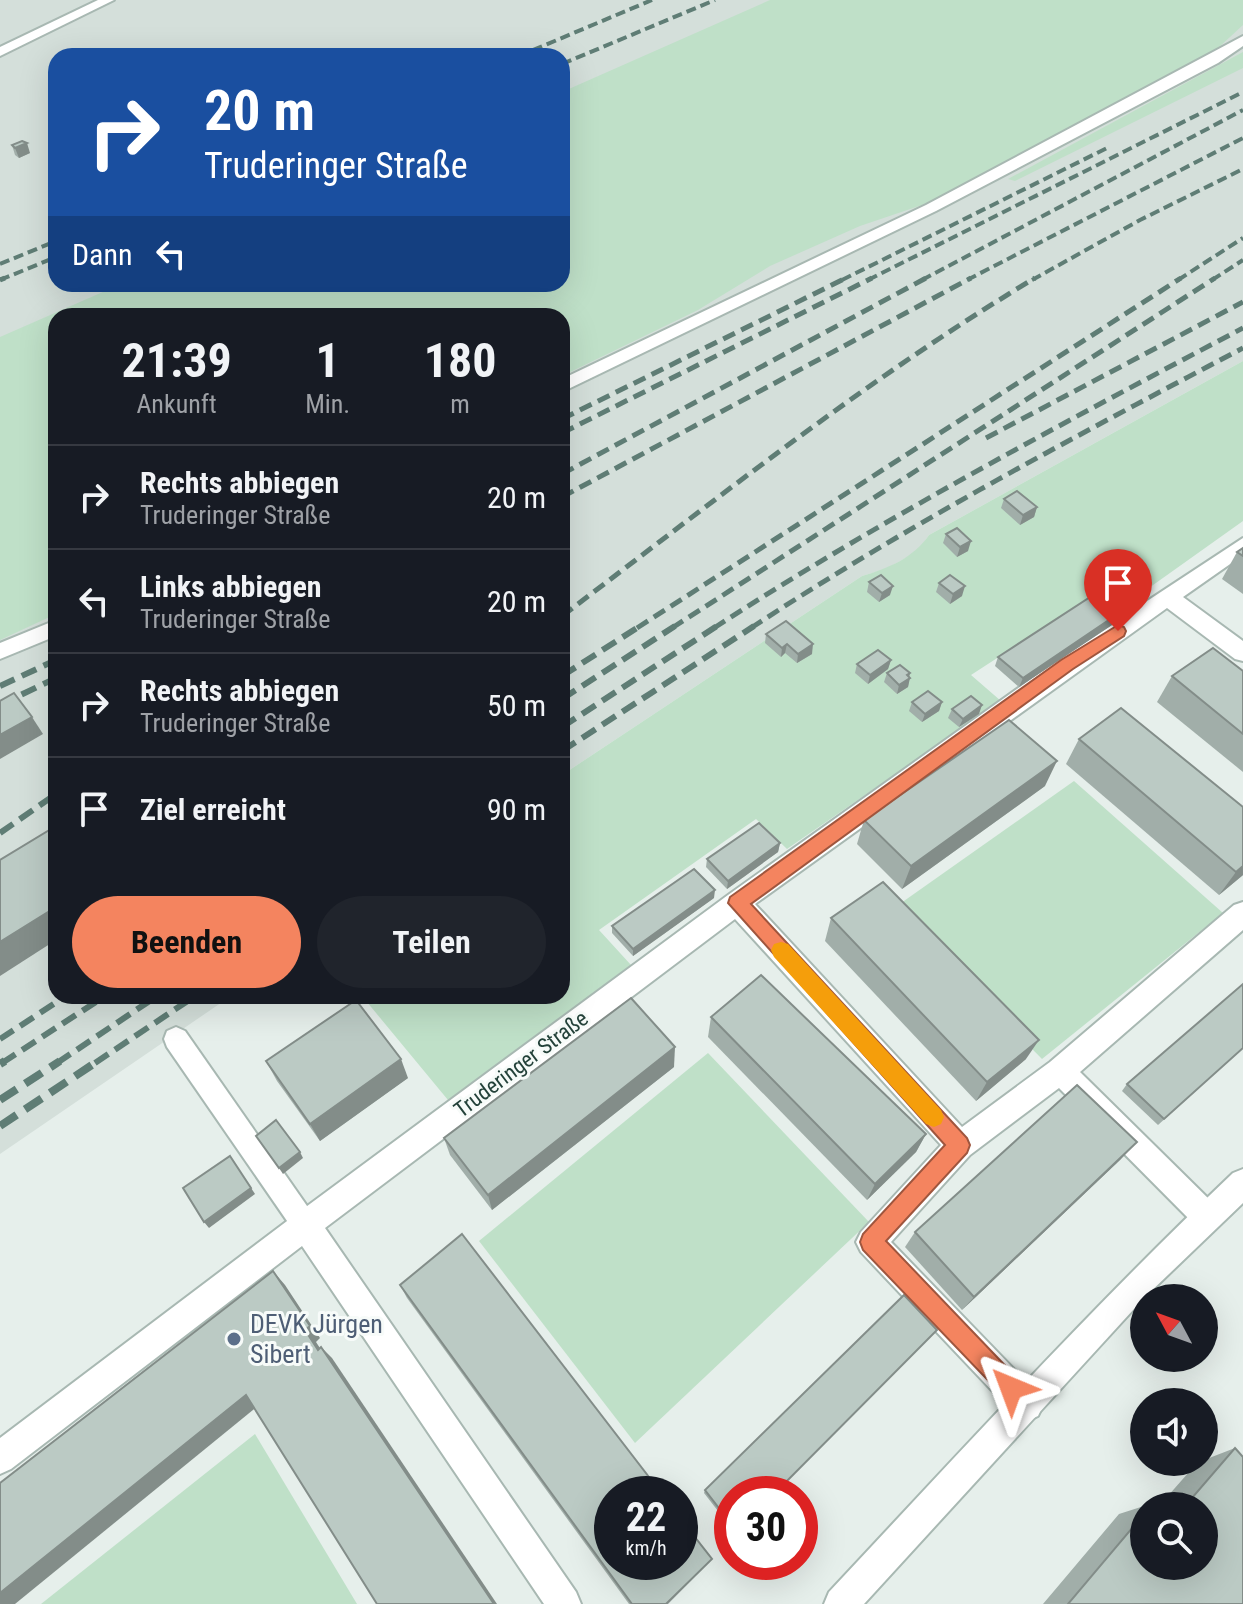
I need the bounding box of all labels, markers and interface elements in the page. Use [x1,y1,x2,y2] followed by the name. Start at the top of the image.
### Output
[204,78,315,144] text: 20 m
[72,80,176,184] icon: right
[204,145,468,187] text: Truderinger Straße
[149,232,193,276] icon: left
[72,237,133,272] text: Dann
[122,332,232,389] text: 21:39
[316,332,340,389] text: 1
[424,332,497,389] text: 180
[136,389,217,419] text: Ankunft
[305,389,350,419] text: Min.
[450,389,470,419] text: m
[140,465,339,500] text: Rechts abbiegen
[72,475,116,519] icon: right
[487,480,546,515] text: 20 m
[140,500,330,530] text: Truderinger Straße
[1084,549,1152,631] pin
[1096,561,1140,605] icon: arrive
[140,569,322,604] text: Links abbiegen
[72,579,116,623] icon: left
[487,584,546,619] text: 20 m
[140,604,330,634] text: Truderinger Straße
[140,673,339,708] text: Rechts abbiegen
[72,683,116,727] icon: right
[487,688,546,723] text: 50 m
[140,708,330,738] text: Truderinger Straße
[72,787,116,831] icon: arrive
[140,792,286,827] text: Ziel erreicht
[487,792,546,827] text: 90 m
[72,896,301,988] button: Beenden
[317,896,546,988] button: Teilen
[449,1006,593,1122] street label: Truderinger Straße
[1130,1284,1218,1372] north arrow
[1130,1284,1218,1580] map controls
[250,1309,383,1369] place label: DEVK Jürgen Sibert
[225,1330,243,1348] marker: DEVK Jürgen Sibert
[969,1346,1053,1430] position arrow
[1130,1388,1218,1476] button: sound
[714,1476,818,1580] speed limit sign: 30
[1130,1492,1218,1580] button: search
[626,1494,666,1541] text: 22
[625,1536,667,1560] text: km/h

